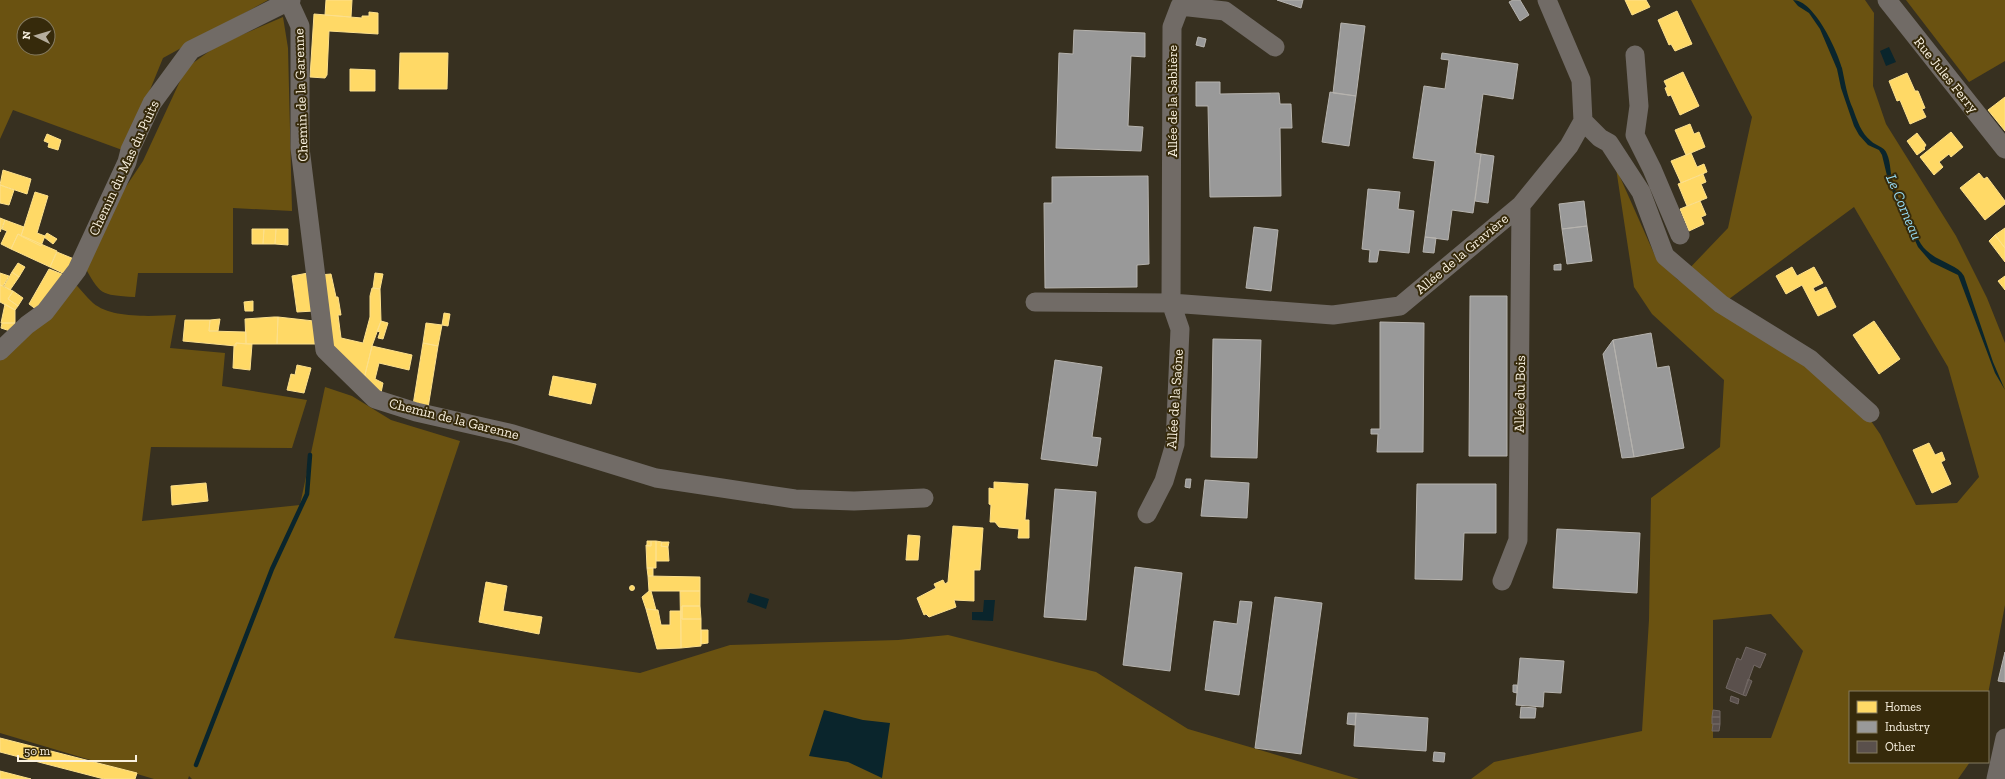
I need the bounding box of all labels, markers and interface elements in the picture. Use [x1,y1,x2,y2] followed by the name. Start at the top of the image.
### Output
[16,16,56,56] north arrow
[290,28,312,162] street label: Chemin de la Garenne
[20,30,33,40] text: N
[1910,34,1982,117] street label: Rue Jules Ferry
[1164,44,1181,157] street label: Allée de la Sablière
[85,98,163,238] street label: Chemin du Mas du Puits
[1882,172,1926,243] water label: Le Corneau
[1412,210,1512,298] street label: Allée de la Gravière
[1163,348,1187,449] street label: Allée de la Saône
[1511,355,1529,433] street label: Allée du Bois
[387,395,521,443] street label: Chemin de la Garenne
[1849,691,1989,763] legend
[1885,700,1921,714] text: Homes
[1885,720,1931,734] text: Industry
[18,737,136,763] scale bar
[1885,740,1916,754] text: Other
[24,744,51,758] text: 50 m

